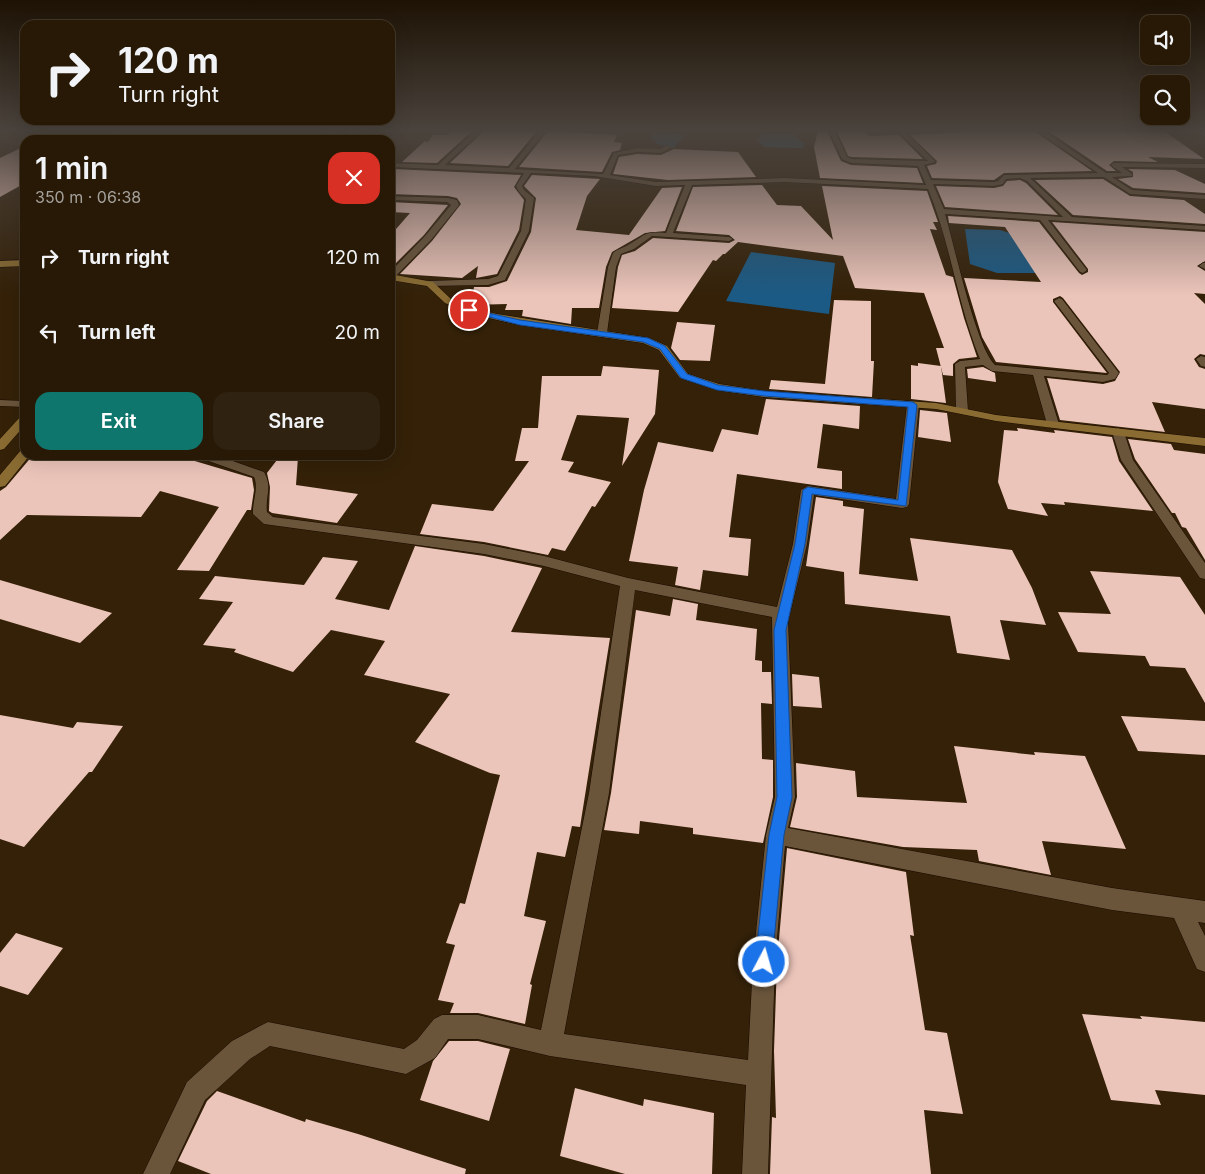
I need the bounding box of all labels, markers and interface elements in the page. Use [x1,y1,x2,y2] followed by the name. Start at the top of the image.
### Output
[1140,15,1190,125] map controls
[1140,15,1190,65] button: sound
[118,39,219,81] text: 120 m
[35,40,100,105] icon: right
[1140,75,1190,125] button: search
[118,81,219,107] text: Turn right
[35,150,108,186] text: 1 min
[328,152,380,204] button: close
[35,187,141,207] text: 350 m · 06:38
[35,244,63,272] icon: right
[78,246,169,269] text: Turn right
[327,246,380,269] text: 120 m
[448,289,490,331] pin
[455,296,483,324] icon: arrive
[35,319,63,347] icon: left
[78,321,156,344] text: Turn left
[334,321,380,344] text: 20 m
[35,392,203,450] button: Exit
[213,392,380,450] button: Share
[737,935,789,987] position arrow

